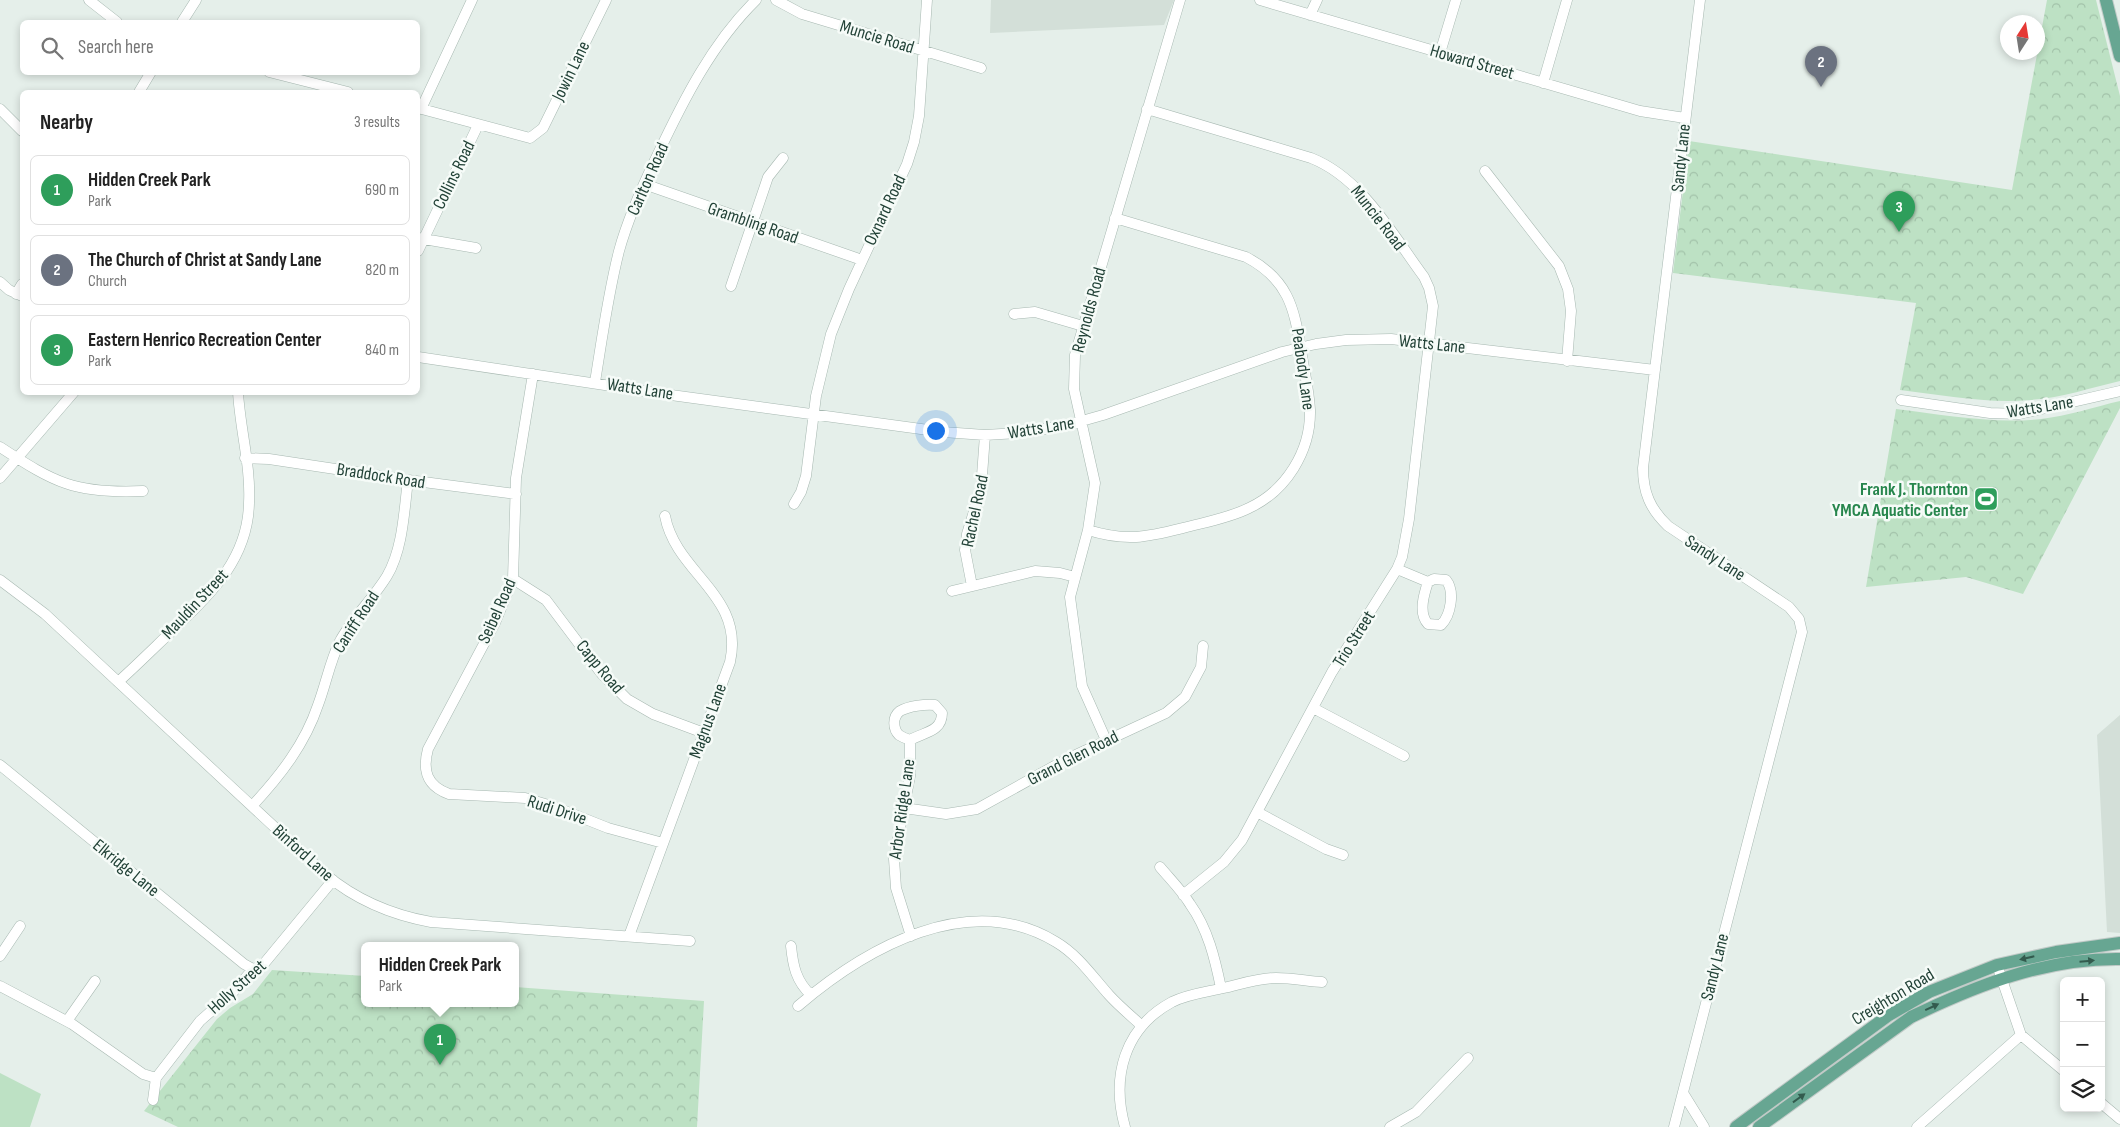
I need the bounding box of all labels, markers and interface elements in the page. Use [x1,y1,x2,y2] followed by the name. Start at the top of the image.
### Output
[2000,15,2045,60] north arrow
[837,16,917,58] street label: Muncie Road
[20,20,420,75] search box
[38,34,66,62] icon: search
[78,36,154,59] text: Search here
[547,38,594,105] street label: Jowin Lane
[1428,40,1517,84] street label: Howard Street
[1805,46,1837,87] pin: 2
[40,110,93,135] text: Nearby
[354,113,400,132] text: 3 results
[1667,123,1695,193] street label: Sandy Lane
[428,137,480,213] street label: Collins Road
[623,139,673,219] street label: Carlton Road
[88,169,211,192] text: Hidden Creek Park
[860,171,910,249] street label: Oxnard Road
[54,181,60,200] text: 1
[365,181,399,200] text: 690 m
[1346,181,1410,255] street label: Muncie Road
[1883,191,1915,232] pin: 3
[88,192,111,211] text: Park
[705,198,801,248] street label: Grambling Road
[88,249,322,272] text: The Church of Christ at Sandy Lane
[53,261,61,280] text: 2
[365,261,399,280] text: 820 m
[1068,265,1110,355] street label: Reynolds Road
[88,272,127,291] text: Church
[1287,327,1319,411] street label: Peabody Lane
[88,329,321,352] text: Eastern Henrico Recreation Center
[1398,330,1466,358] street label: Watts Lane
[53,341,61,360] text: 3
[365,341,399,360] text: 840 m
[88,352,111,371] text: Park
[605,373,675,405] street label: Watts Lane
[2005,391,2075,423] street label: Watts Lane
[1006,412,1076,444] street label: Watts Lane
[923,418,949,444] your location
[335,459,427,493] street label: Braddock Road
[957,473,993,549] street label: Rachel Road
[1832,479,1968,521] place label: Frank J. Thornton YMCA Aquatic Center
[1973,486,1999,512] sports icon: Frank J. Thornton YMCA Aquatic Center
[1681,531,1749,585] street label: Sandy Lane
[157,564,233,643] street label: Mauldin Street
[473,575,521,647] street label: Seibel Road
[328,587,384,657] street label: Caniff Road
[1328,606,1380,671] street label: Trio Street
[572,636,628,698] street label: Capp Road
[685,681,731,761] street label: Magnus Lane
[1024,726,1122,790] street label: Grand Glen Road
[884,757,919,862] street label: Arbor Ridge Lane
[525,791,589,829] street label: Rudi Drive
[268,820,338,886] street label: Binford Lane
[89,835,163,901] street label: Elkridge Lane
[1697,931,1733,1003] street label: Sandy Lane
[361,942,519,1007] popup
[379,954,501,977] text: Hidden Creek Park
[2019,954,2034,962] one-way arrow
[204,955,271,1019] street label: Holly Street
[2080,956,2096,964] one-way arrow
[1848,964,1938,1030] street label: Creighton Road
[379,977,402,996] text: Park
[2060,977,2105,1112] map controls
[2060,977,2105,1022] button: +
[1925,1002,1940,1011] one-way arrow
[2060,1022,2105,1067] button: −
[424,1024,456,1065] pin: 1
[2060,1067,2105,1112] button: layers
[1792,1093,1805,1104] one-way arrow

